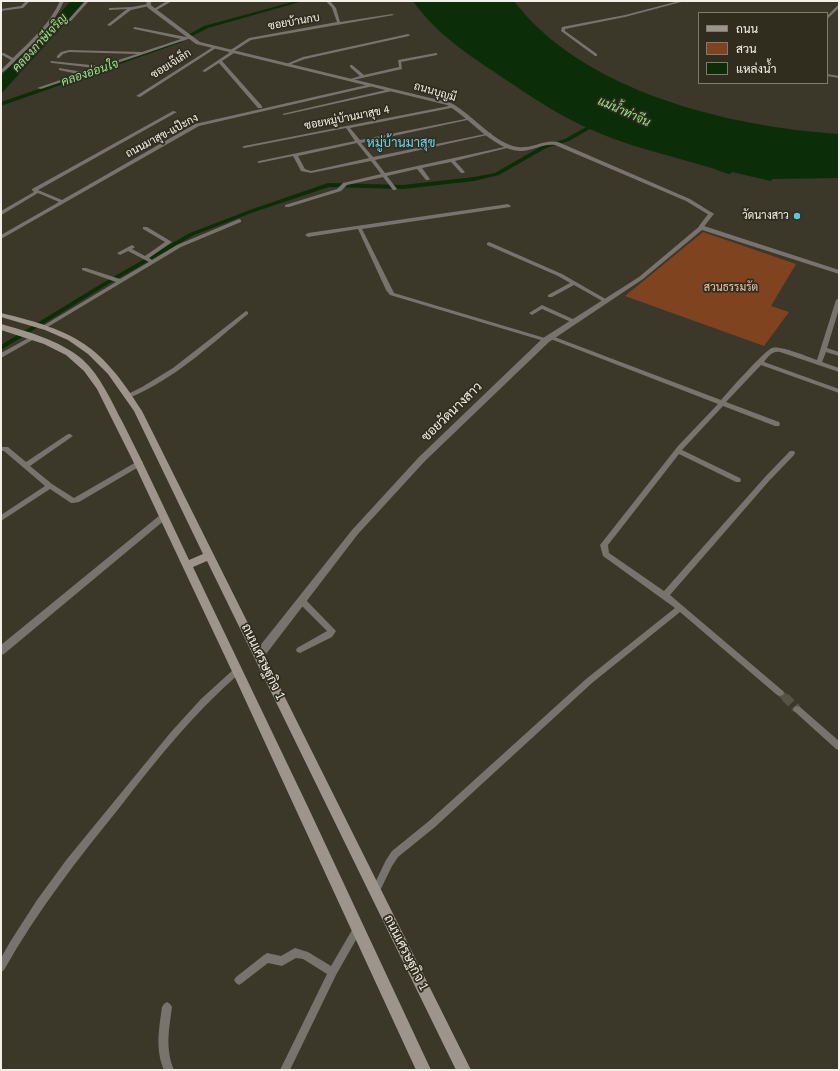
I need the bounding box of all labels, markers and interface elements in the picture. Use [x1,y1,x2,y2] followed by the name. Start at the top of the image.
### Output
[9,11,71,75] water label: คลองภาษีเจริญ
[267,11,321,33] street label: ซอยบ้านกบ
[698,12,828,84] legend
[736,21,758,36] text: ถนน
[736,41,757,56] text: สวน
[148,46,194,82] street label: ซอยเจ๊เล็ก
[59,56,121,90] water label: คลองอ่อนใจ
[736,61,776,76] text: แหล่งน้ำ
[412,80,458,104] street label: ถนนบุญมี
[596,94,652,130] water label: แม่น้ำท่าจีน
[303,103,391,133] street label: ซอยหมู่บ้านมาสุข 4
[124,111,200,161] street label: ถนนมาสุข-แป๊ะกง
[367,135,435,151] district label: หมู่บ้านมาสุข
[742,209,789,223] place label: วัดนางสาว
[792,211,802,221] marker: วัดนางสาว
[704,281,758,295] park label: สวนธรรมรัต
[418,379,486,445] street label: ซอยวัดนางสาว
[238,621,288,703] street label: ถนนเศรษฐกิจ 1
[380,912,432,994] street label: ถนนเศรษฐกิจ 1

